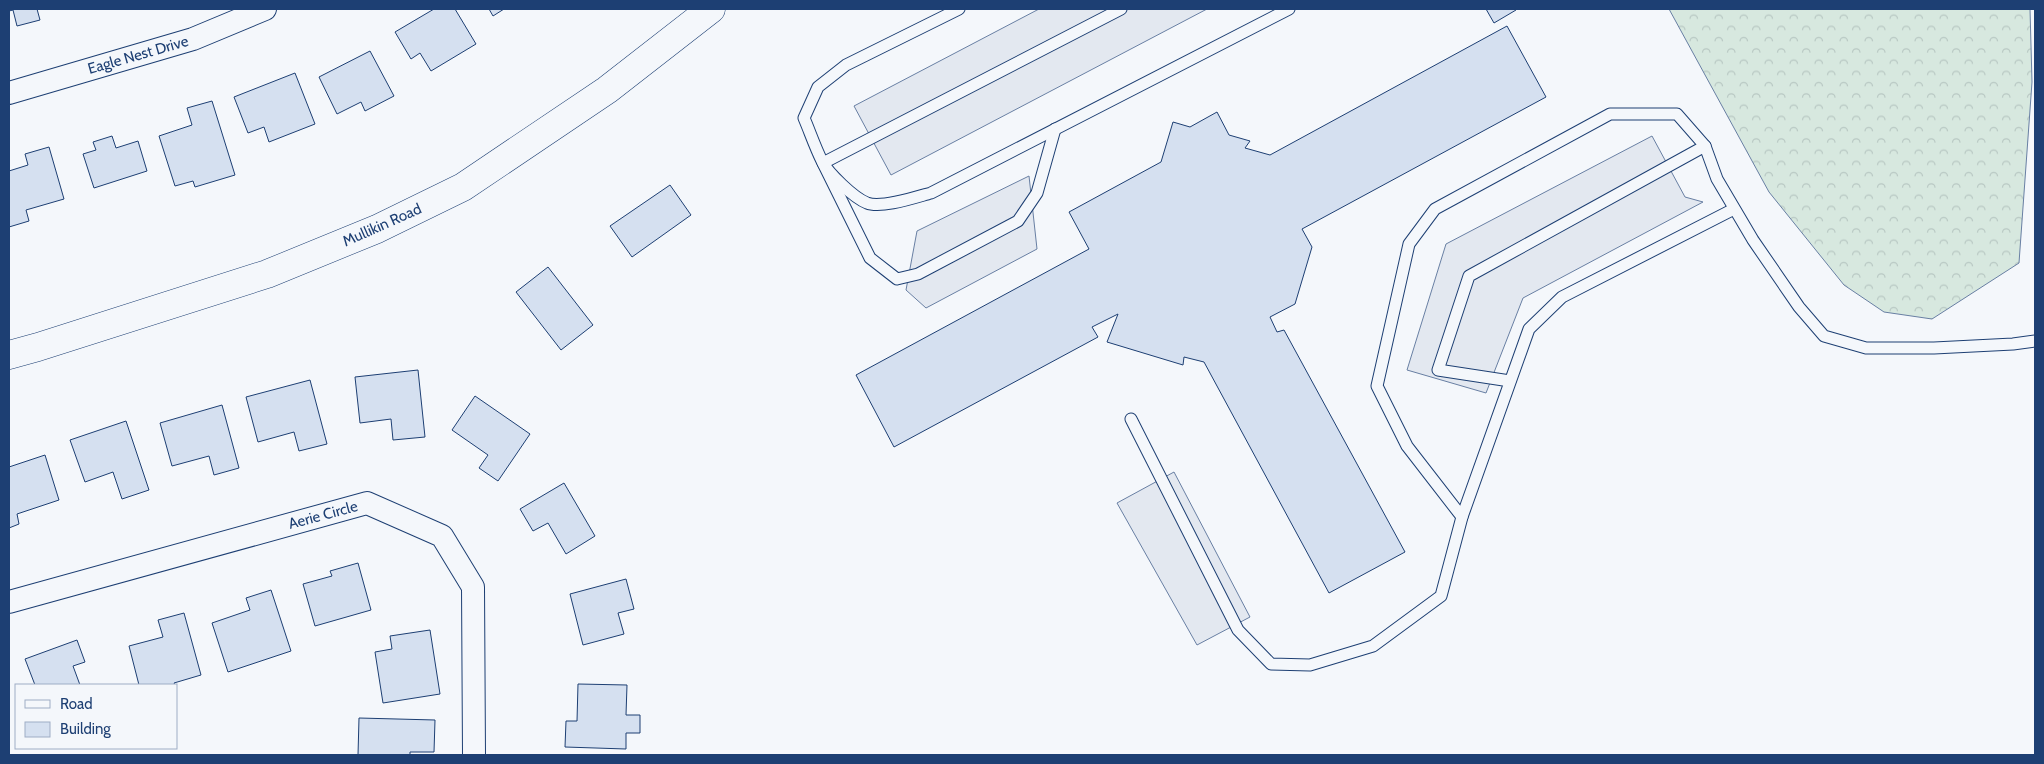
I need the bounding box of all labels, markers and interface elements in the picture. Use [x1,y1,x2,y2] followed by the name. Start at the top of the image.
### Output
[86,32,191,78] street label: Eagle Nest Drive
[340,200,424,250] street label: Mullikin Road
[286,497,360,533] street label: Aerie Circle
[15,684,178,749] legend
[60,695,93,713] text: Road
[60,720,111,738] text: Building

